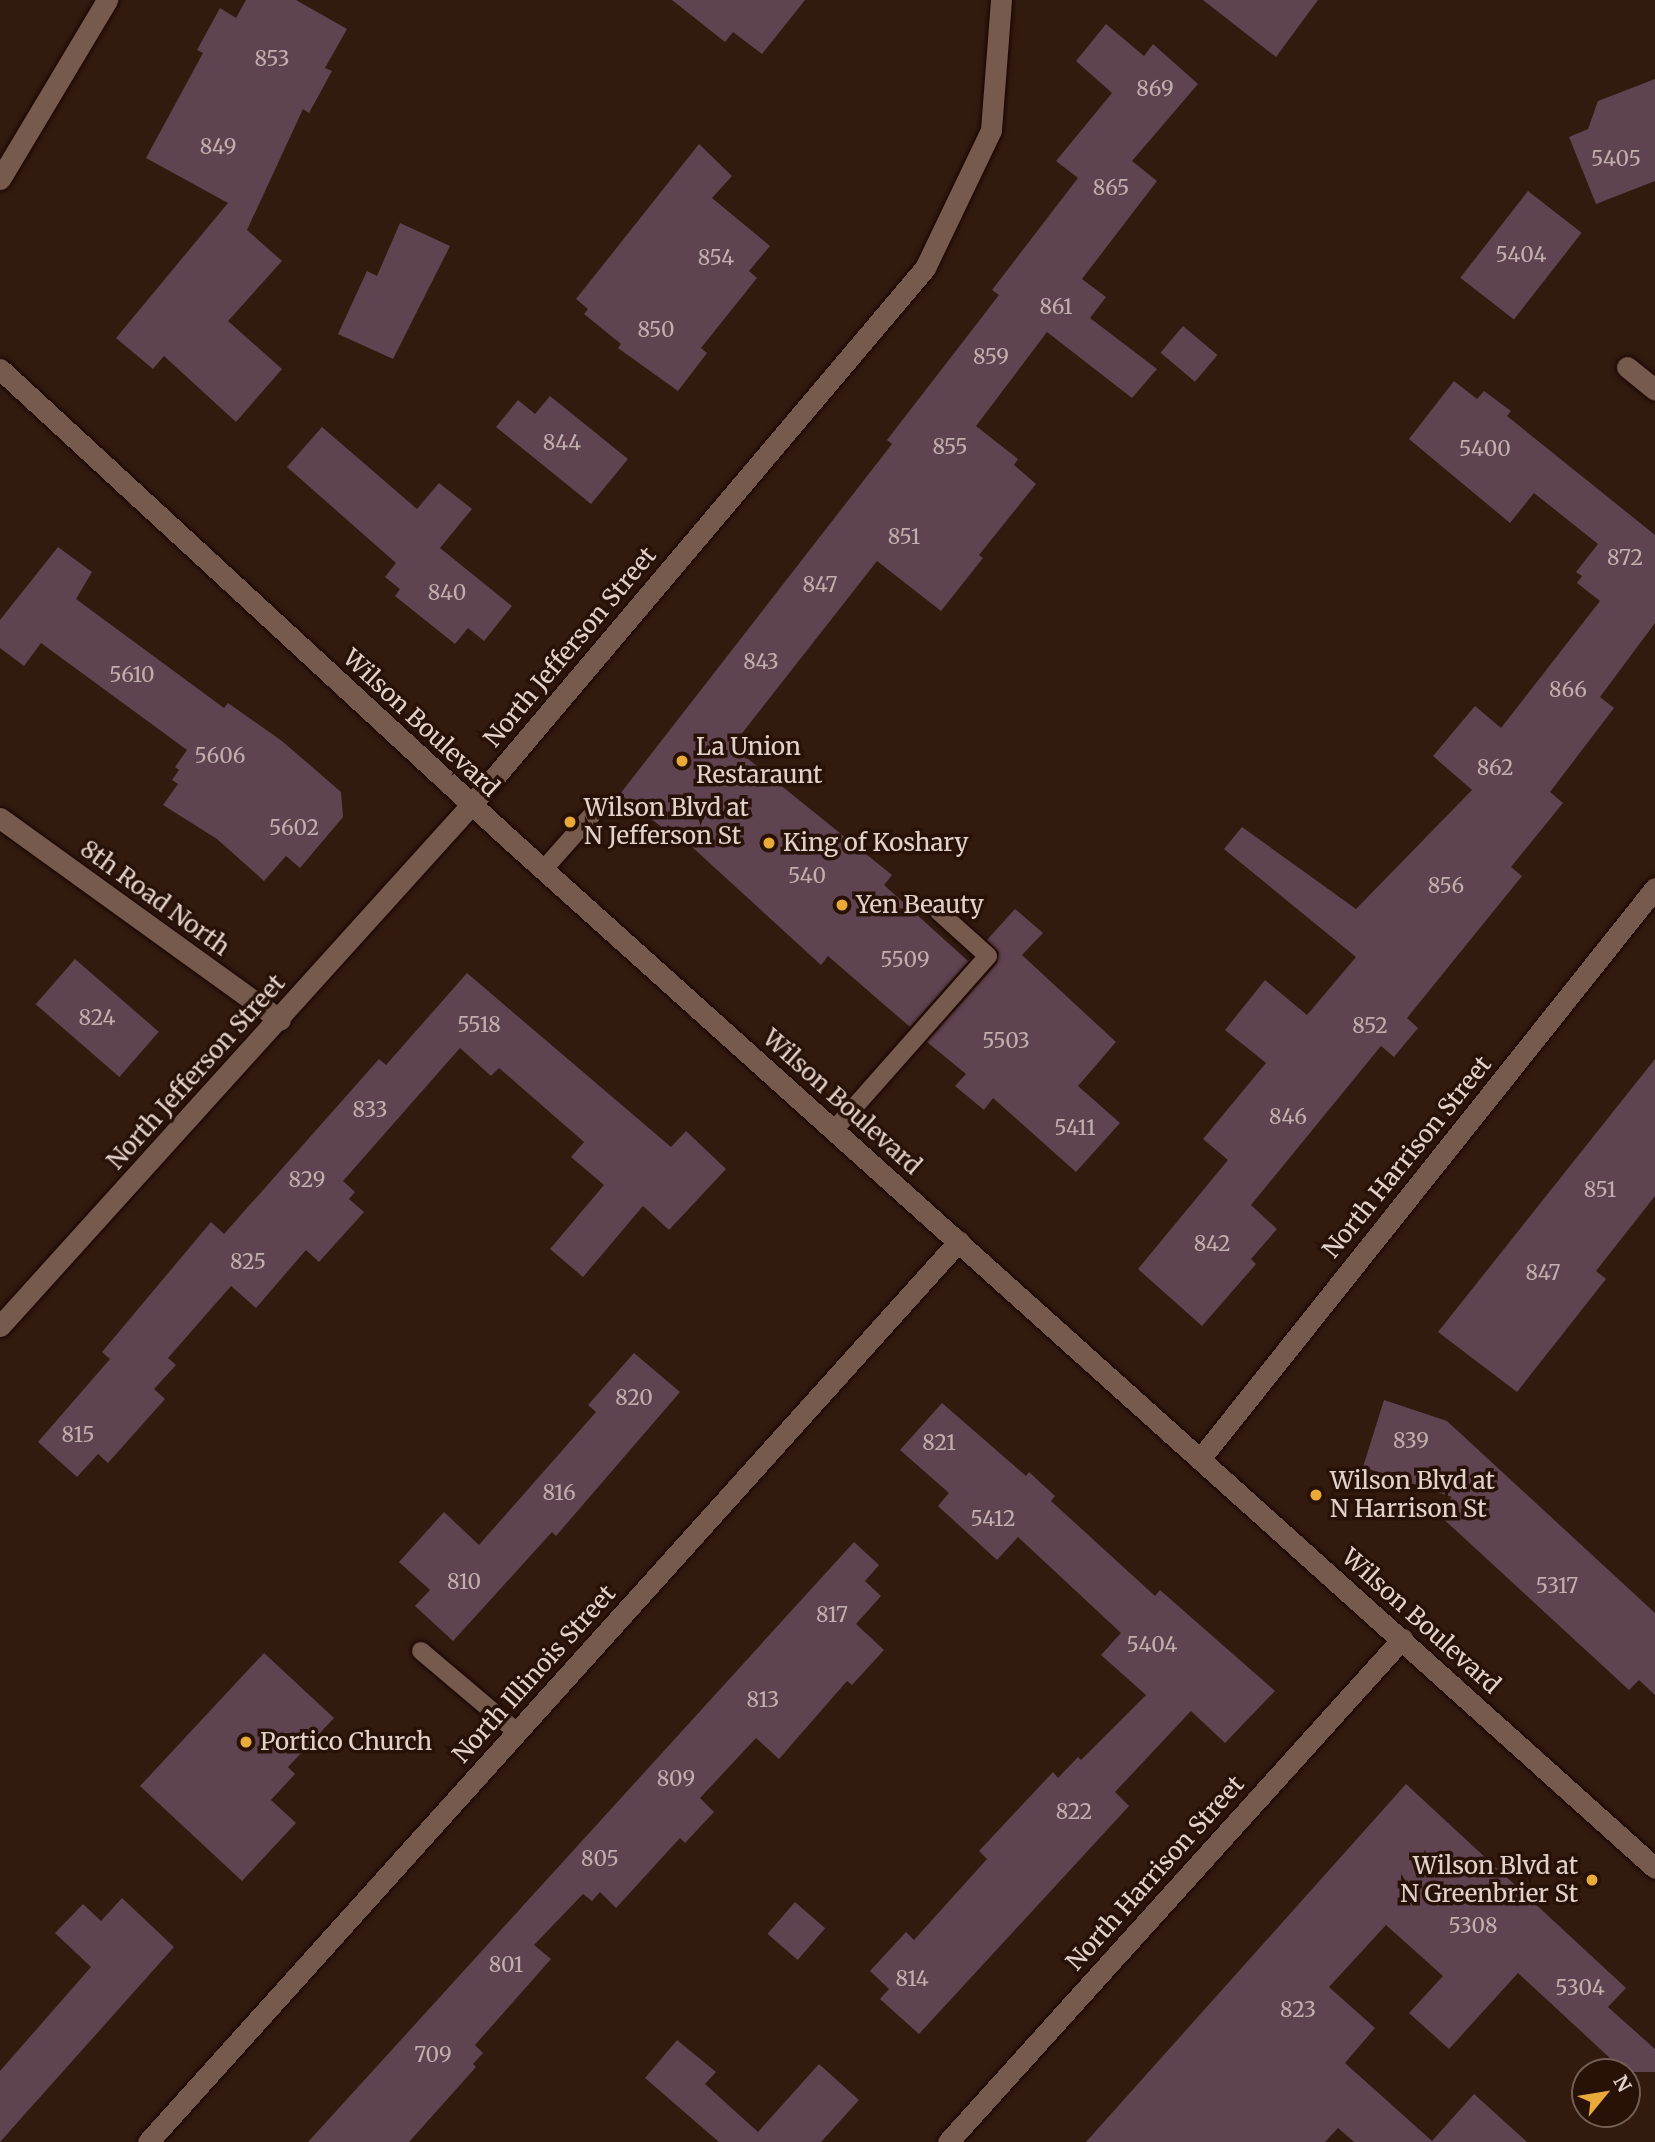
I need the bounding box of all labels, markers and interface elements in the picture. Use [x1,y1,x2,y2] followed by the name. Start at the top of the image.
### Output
[255,46,289,72] house number: 853
[1136,76,1174,102] house number: 869
[200,134,236,160] house number: 849
[1591,146,1641,172] house number: 5405
[1093,175,1129,201] house number: 865
[1496,242,1546,268] house number: 5404
[698,245,734,271] house number: 854
[1039,294,1073,320] house number: 861
[637,317,675,343] house number: 850
[973,344,1009,370] house number: 859
[543,430,581,456] house number: 844
[932,434,968,460] house number: 855
[1459,436,1511,462] house number: 5400
[888,524,920,550] house number: 851
[478,541,662,753] street label: North Jefferson Street
[1607,545,1643,571] house number: 872
[802,572,838,598] house number: 847
[428,580,466,606] house number: 840
[337,643,505,803] street label: Wilson Boulevard
[743,649,779,675] house number: 843
[109,662,155,688] house number: 5610
[1549,677,1587,703] house number: 866
[696,733,822,789] place label: La Union Restaraunt
[195,743,245,769] house number: 5606
[674,753,690,769] marker: La Union Restaraunt
[1477,755,1513,781] house number: 862
[584,794,749,850] place label: Wilson Blvd at N Jefferson St
[562,814,578,830] marker: Wilson Blvd at N Jefferson St
[269,815,319,841] house number: 5602
[783,829,968,857] place label: King of Koshary
[75,834,235,962] street label: 8th Road North
[761,835,777,851] marker: King of Koshary
[788,863,826,889] house number: 540
[1428,873,1464,899] house number: 856
[856,891,984,919] place label: Yen Beauty
[834,897,850,913] marker: Yen Beauty
[880,947,930,973] house number: 5509
[101,969,291,1175] street label: North Jefferson Street
[79,1005,115,1031] house number: 824
[457,1012,501,1038] house number: 5518
[1352,1013,1388,1039] house number: 852
[757,1023,927,1181] street label: Wilson Boulevard
[982,1028,1030,1054] house number: 5503
[1317,1050,1497,1264] street label: North Harrison Street
[353,1097,387,1123] house number: 833
[1269,1104,1307,1130] house number: 846
[1054,1115,1096,1141] house number: 5411
[289,1167,325,1193] house number: 829
[1584,1177,1616,1203] house number: 851
[1194,1231,1230,1257] house number: 842
[230,1249,266,1275] house number: 825
[1525,1260,1561,1286] house number: 847
[615,1385,653,1411] house number: 820
[62,1422,94,1448] house number: 815
[1393,1428,1429,1454] house number: 839
[922,1430,956,1456] house number: 821
[1330,1467,1495,1523] place label: Wilson Blvd at N Harrison St
[542,1480,576,1506] house number: 816
[1308,1487,1324,1503] marker: Wilson Blvd at N Harrison St
[970,1506,1016,1532] house number: 5412
[1336,1542,1506,1700] street label: Wilson Boulevard
[447,1569,481,1595] house number: 810
[1536,1573,1578,1599] house number: 5317
[447,1579,621,1769] street label: North Illinois Street
[816,1602,848,1628] house number: 817
[1127,1632,1177,1658] house number: 5404
[747,1687,779,1713] house number: 813
[260,1728,432,1756] place label: Portico Church
[238,1734,254,1750] marker: Portico Church
[657,1766,695,1792] house number: 809
[1060,1770,1250,1976] street label: North Harrison Street
[1056,1799,1092,1825] house number: 822
[581,1846,619,1872] house number: 805
[1400,1852,1578,1908] place label: Wilson Blvd at N Greenbrier St
[1584,1872,1600,1888] marker: Wilson Blvd at N Greenbrier St
[1448,1913,1498,1939] house number: 5308
[489,1952,523,1978] house number: 801
[895,1966,929,1992] house number: 814
[1555,1975,1605,2001] house number: 5304
[1280,1997,1316,2023] house number: 823
[414,2042,452,2068] house number: 709
[1571,2058,1641,2128] north arrow
[1608,2071,1637,2096] text: N

